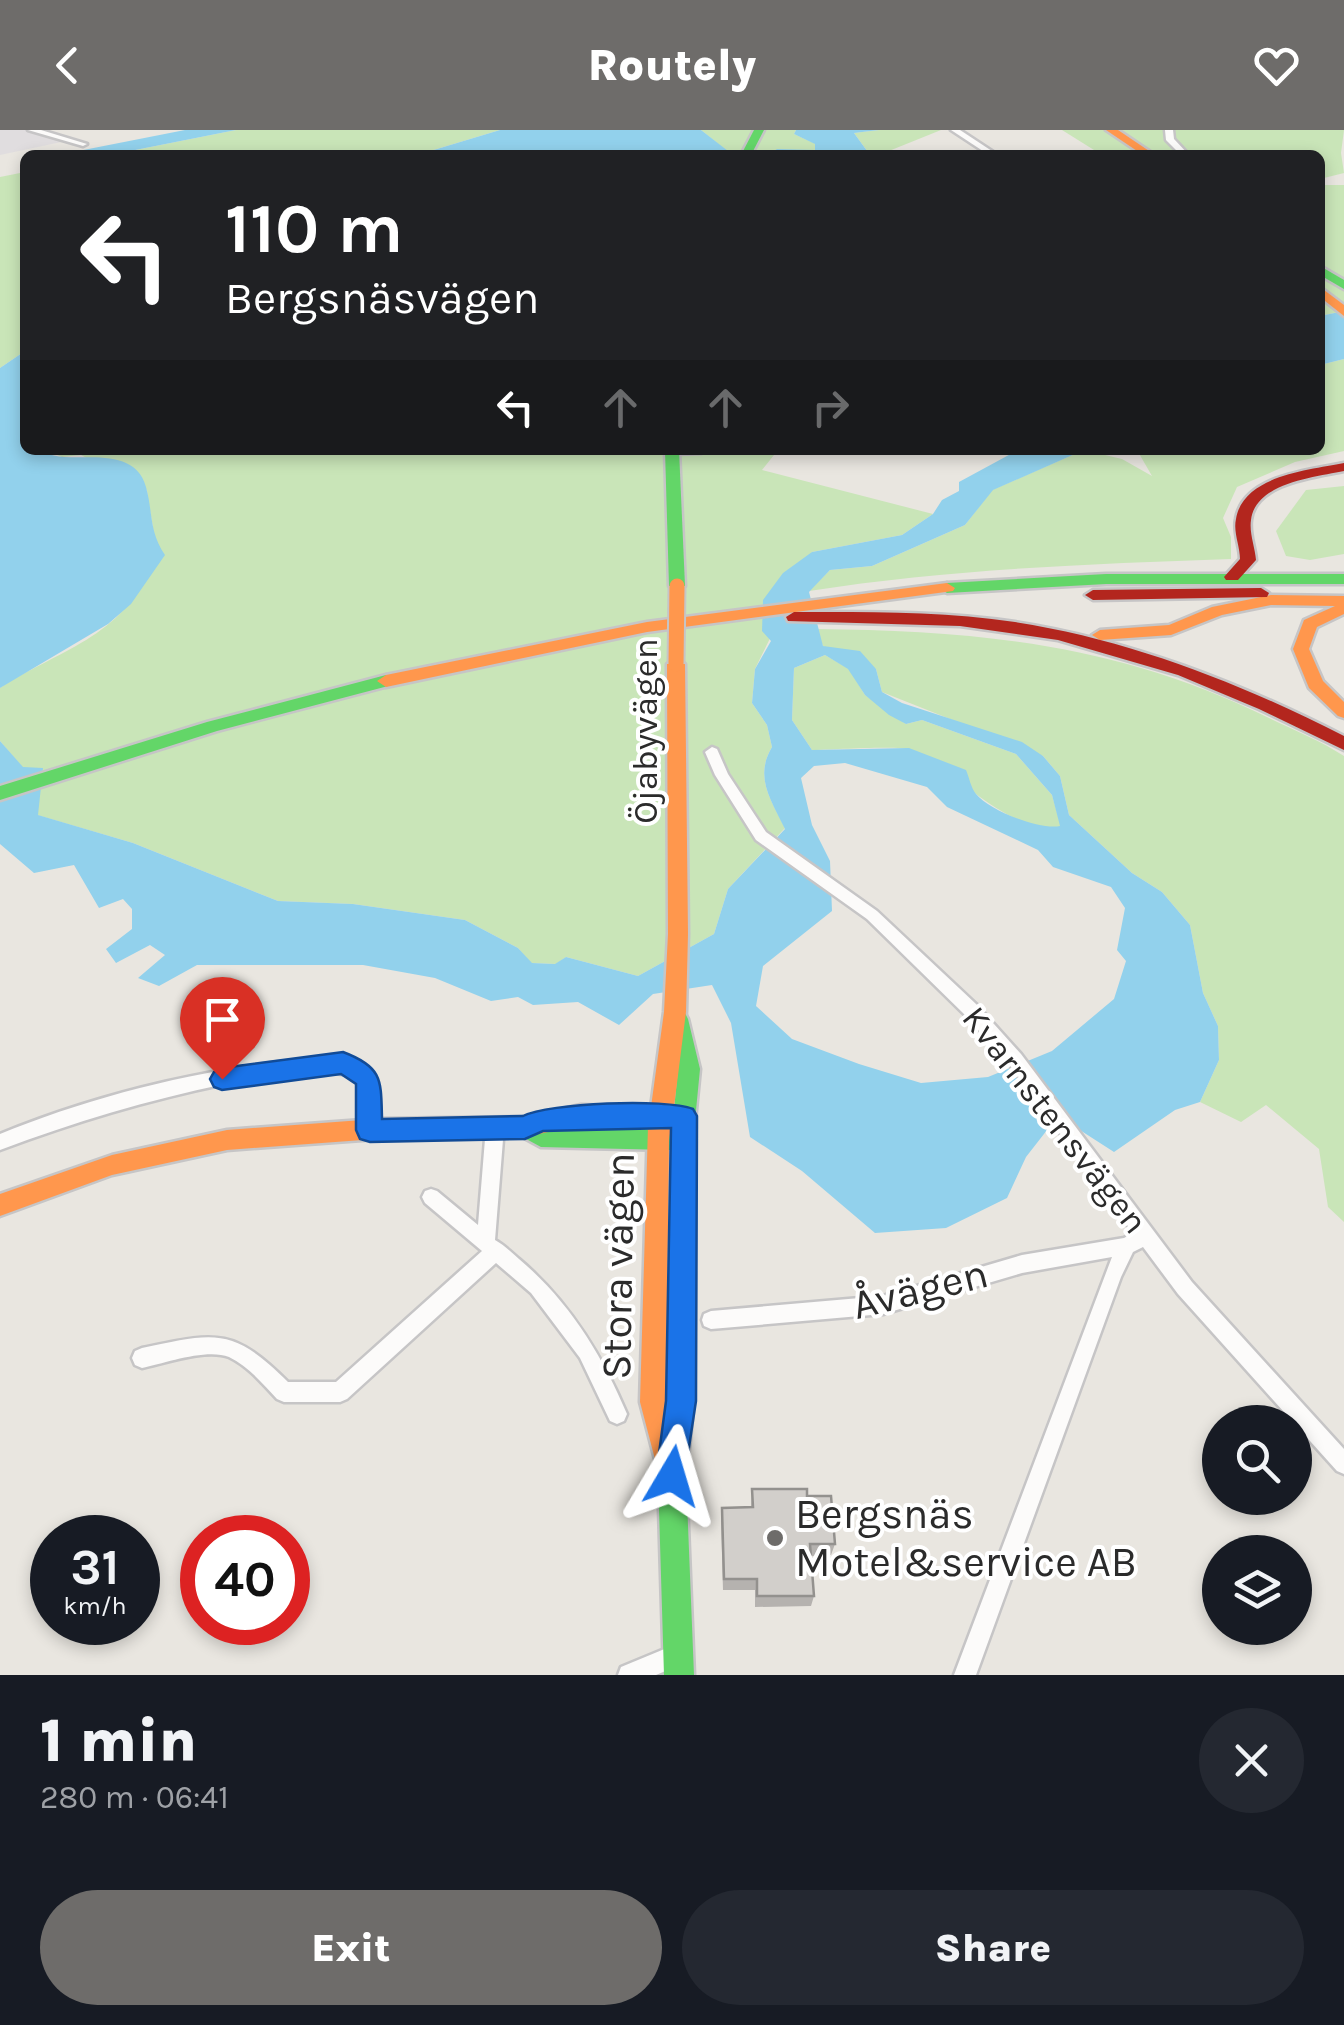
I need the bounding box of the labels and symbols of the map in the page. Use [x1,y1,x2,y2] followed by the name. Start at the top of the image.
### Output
[625,638,666,824] street label: Öjabyvägen
[180,977,265,1080] pin
[954,998,1156,1242] street label: Kvarnstensvägen
[591,1152,645,1380] street label: Stora vägen
[847,1248,993,1330] street label: Åvägen
[620,1424,724,1528] position arrow
[795,1489,1137,1587] place label: Bergsnäs Motel&service AB
[180,1515,310,1645] speed limit sign: 40
[764,1527,786,1549] marker: Bergsnäs Motel&service AB

